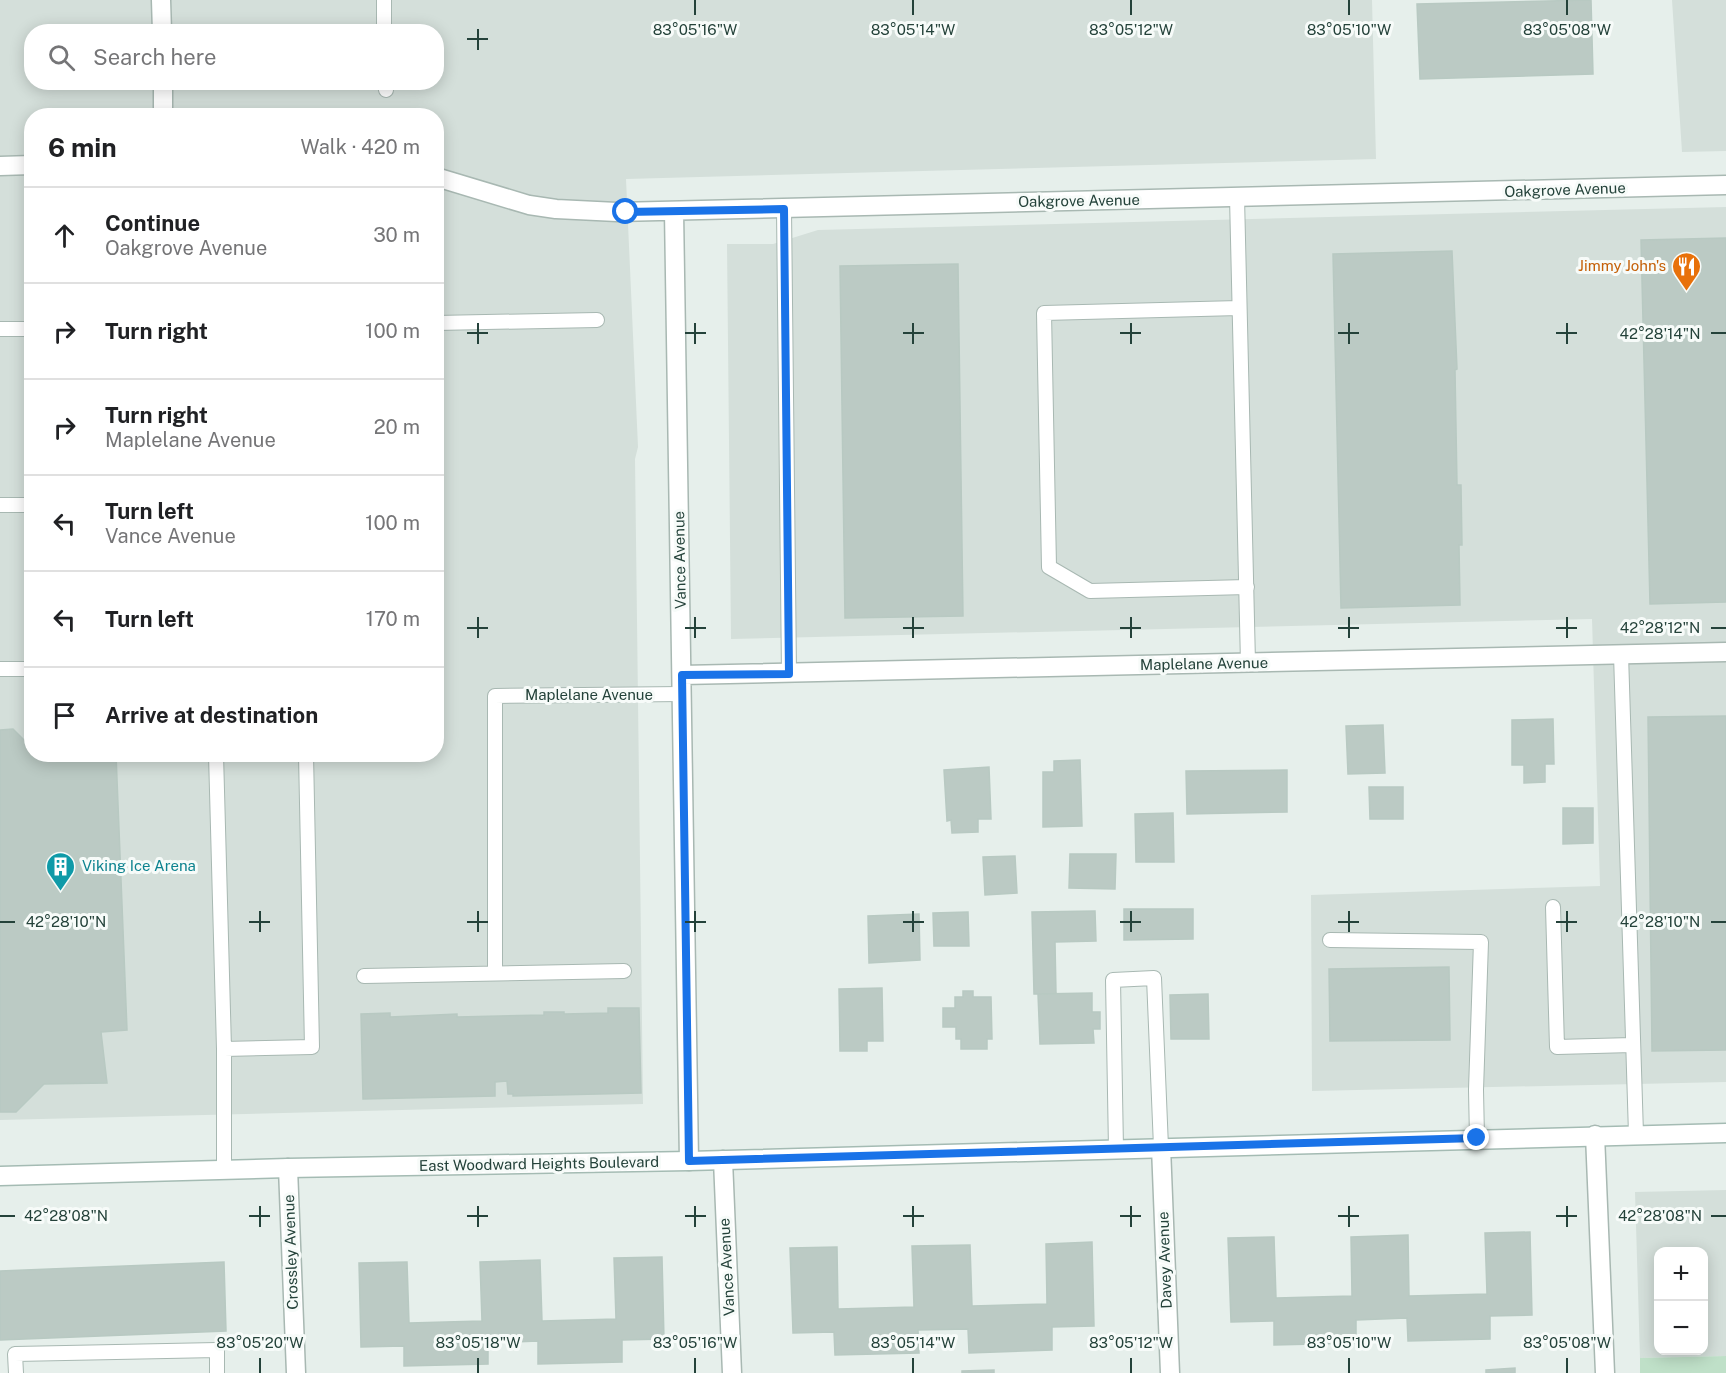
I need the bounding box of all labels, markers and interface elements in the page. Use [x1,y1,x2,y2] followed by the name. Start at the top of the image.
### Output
[653,21,737,38] text: 83°05'16"W
[871,21,955,38] text: 83°05'14"W
[1089,21,1173,38] text: 83°05'12"W
[1307,21,1391,38] text: 83°05'10"W
[1523,21,1611,38] text: 83°05'08"W
[24,24,444,90] search box
[45,41,78,74] icon: search
[93,44,217,70] text: Search here
[48,132,117,163] text: 6 min
[300,135,420,159] text: Walk · 420 m
[1504,179,1626,200] street label: Oakgrove Avenue
[1018,191,1140,210] street label: Oakgrove Avenue
[612,198,638,224] route start
[105,210,200,236] text: Continue
[48,219,81,252] icon: ahead
[373,223,420,247] text: 30 m
[105,236,267,260] text: Oakgrove Avenue
[1671,250,1703,292] restaurant icon: Jimmy John's
[1578,257,1666,274] place label: Jimmy John's
[48,315,81,348] icon: right
[105,318,208,344] text: Turn right
[365,319,420,343] text: 100 m
[1620,325,1700,342] text: 42°28'14"N
[105,402,208,428] text: Turn right
[48,411,81,444] icon: right
[374,415,420,439] text: 20 m
[105,428,276,452] text: Maplelane Avenue
[105,498,194,524] text: Turn left
[48,507,81,540] icon: left
[365,511,420,535] text: 100 m
[670,511,689,609] street label: Vance Avenue
[105,524,236,548] text: Vance Avenue
[48,603,81,636] icon: left
[105,606,194,632] text: Turn left
[366,607,420,631] text: 170 m
[1620,619,1700,636] text: 42°28'12"N
[1140,654,1268,673] street label: Maplelane Avenue
[525,686,653,703] street label: Maplelane Avenue
[48,699,81,732] icon: arrive
[105,702,318,728] text: Arrive at destination
[45,850,77,892] building icon: Viking Ice Arena
[82,857,196,874] place label: Viking Ice Arena
[26,913,106,930] text: 42°28'10"N
[1620,913,1700,930] text: 42°28'10"N
[1463,1124,1489,1150] route end
[419,1153,659,1174] street label: East Woodward Heights Boulevard
[280,1194,301,1310] street label: Crossley Avenue
[24,1207,108,1224] text: 42°28'08"N
[1618,1207,1702,1224] text: 42°28'08"N
[1154,1211,1175,1309] street label: Davey Avenue
[715,1218,738,1316] street label: Vance Avenue
[1654,1247,1708,1355] map controls
[1654,1247,1708,1301] button: +
[1654,1301,1708,1355] button: −
[216,1334,304,1351] text: 83°05'20"W
[435,1334,521,1351] text: 83°05'18"W
[653,1334,737,1351] text: 83°05'16"W
[871,1334,955,1351] text: 83°05'14"W
[1089,1334,1173,1351] text: 83°05'12"W
[1307,1334,1391,1351] text: 83°05'10"W
[1523,1334,1611,1351] text: 83°05'08"W

